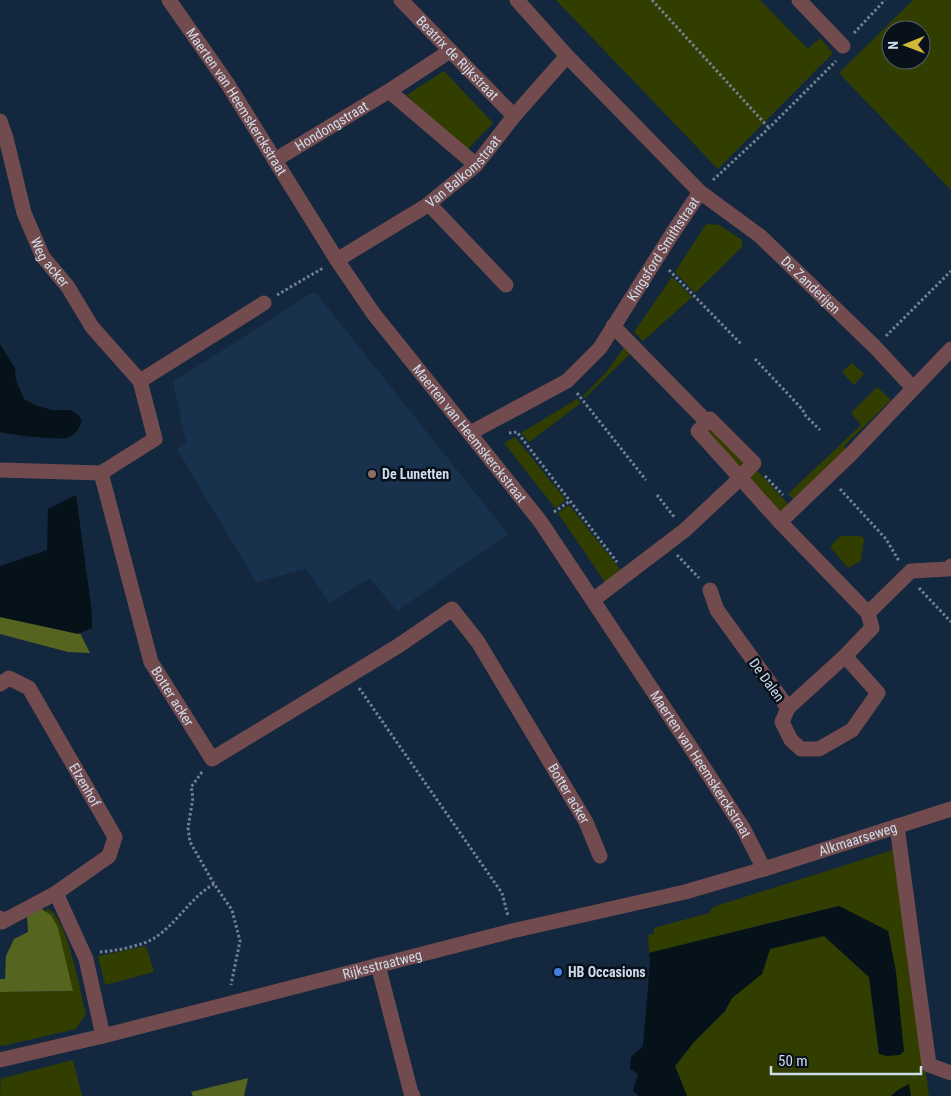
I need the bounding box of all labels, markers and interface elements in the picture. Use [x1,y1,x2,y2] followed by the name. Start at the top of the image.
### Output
[413,13,502,103] street label: Beatrix de Rijkstraat
[881,20,931,70] north arrow
[183,25,290,178] street label: Maerten van Heemskerckstraat
[885,41,901,50] text: N
[292,98,371,154] street label: Hondongstraat
[422,132,504,211] street label: Van Balkomstraat
[624,194,702,304] street label: Kingsford Smithstraat
[27,235,73,290] street label: Weg acker
[778,253,844,317] street label: De Zanderijen
[409,361,530,506] street label: Maerten van Heemskerckstraat
[382,466,449,482] place label: De Lunetten
[366,468,378,480] marker: De Lunetten
[746,655,788,705] street label: De Dalen
[148,664,197,729] street label: Botter acker
[647,688,755,840] street label: Maerten van Heemskerckstraat
[66,760,104,810] street label: Elzenhof
[545,761,593,827] street label: Botter acker
[816,819,899,859] street label: Alkmaarseweg
[341,946,424,982] street label: Rijksstraatweg
[568,964,646,980] place label: HB Occasions
[552,966,564,978] marker: HB Occasions
[771,1044,921,1076] scale bar
[778,1052,808,1070] text: 50 m

